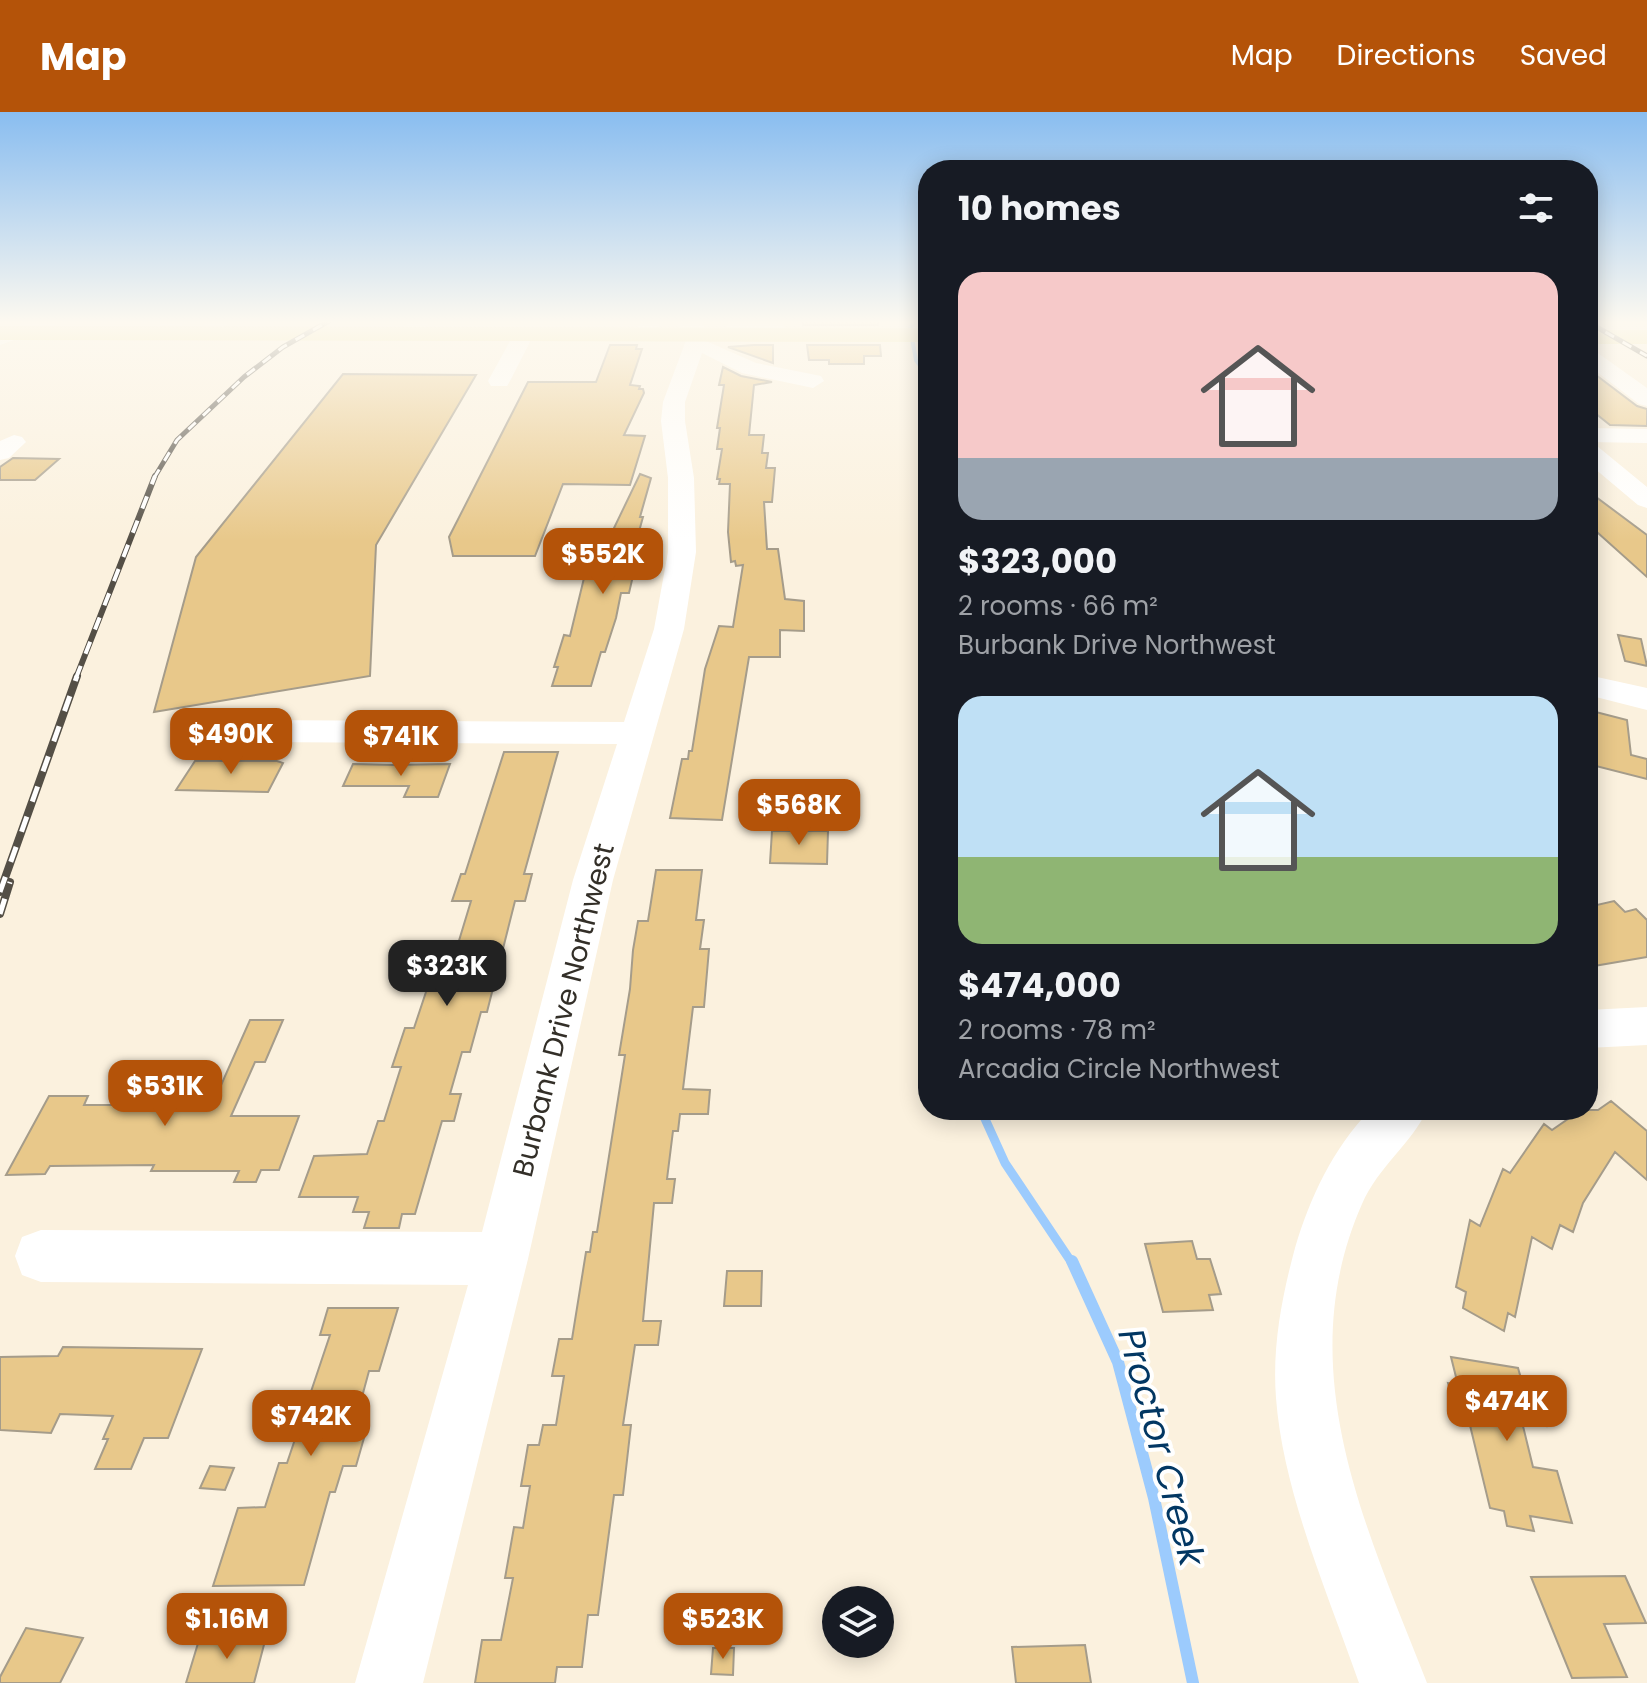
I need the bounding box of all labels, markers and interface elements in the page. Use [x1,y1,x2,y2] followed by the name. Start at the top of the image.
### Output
[40,30,127,83] text: Map
[1231,36,1293,75] text: Map
[1337,36,1476,75] text: Directions
[1520,36,1607,75] text: Saved
[958,184,1121,232] text: 10 homes
[1514,186,1558,230] icon: filters
[1186,324,1330,468] icon: home
[547,528,659,596] pin: $552K
[561,536,645,572] text: $552K
[958,537,1117,585] text: $323,000
[958,588,1158,624] text: 2 rooms · 66 m²
[958,627,1276,663] text: Burbank Drive Northwest
[175,708,287,776] pin: $490K
[345,710,457,778] pin: $741K
[188,716,274,752] text: $490K
[363,718,439,754] text: $741K
[1186,748,1330,892] icon: home
[743,779,855,847] pin: $568K
[756,787,842,823] text: $568K
[503,839,624,1181] street label: Burbank Drive Northwest
[391,940,503,1008] pin: $323K
[406,948,488,984] text: $323K
[958,961,1121,1009] text: $474,000
[958,1012,1156,1048] text: 2 rooms · 78 m²
[958,1051,1280,1087] text: Arcadia Circle Northwest
[109,1060,221,1128] pin: $531K
[126,1068,204,1104] text: $531K
[1105,1323,1218,1573] water label: Proctor Creek
[1451,1375,1563,1443] pin: $474K
[1465,1383,1549,1419] text: $474K
[255,1390,367,1458] pin: $742K
[270,1398,352,1434] text: $742K
[822,1586,894,1658] map controls
[822,1586,894,1658] button: layers
[162,1593,292,1661] pin: $1.16M
[667,1593,779,1661] pin: $523K
[185,1601,269,1637] text: $1.16M
[682,1601,764,1637] text: $523K

